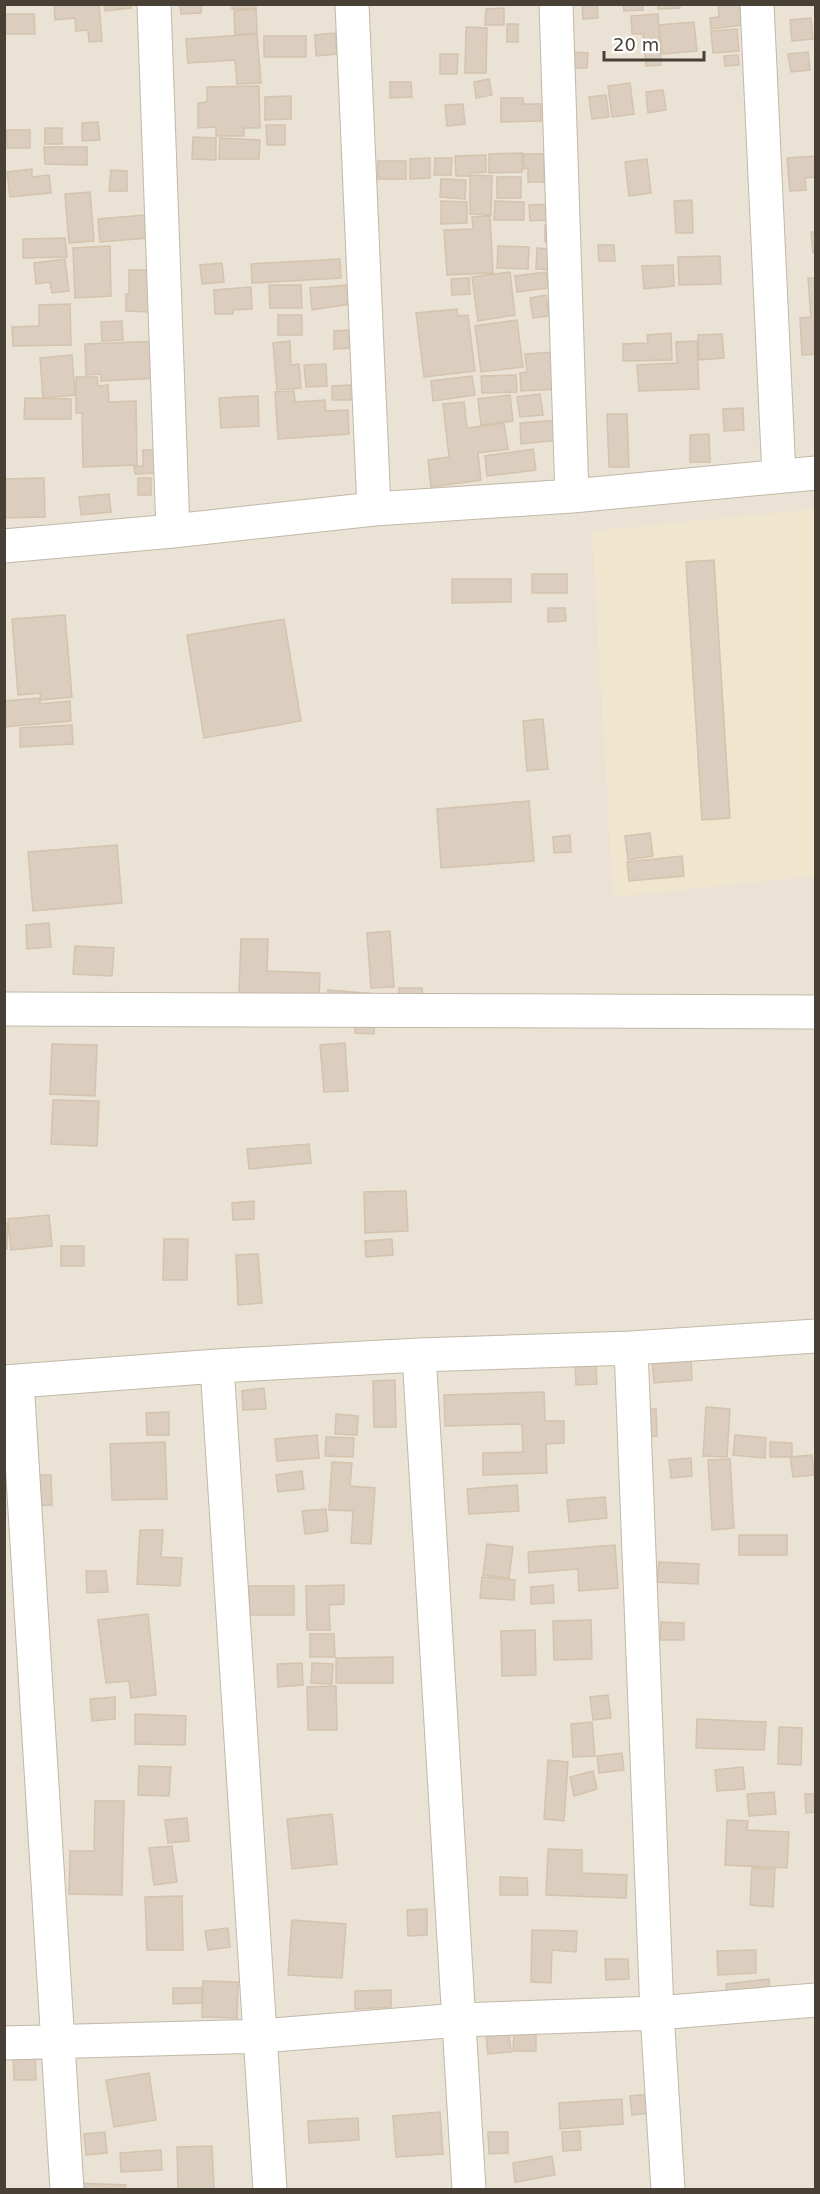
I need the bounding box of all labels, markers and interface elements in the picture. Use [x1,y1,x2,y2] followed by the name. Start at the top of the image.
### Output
[604,24,704,62] scale bar
[613,34,659,55] text: 20 m

